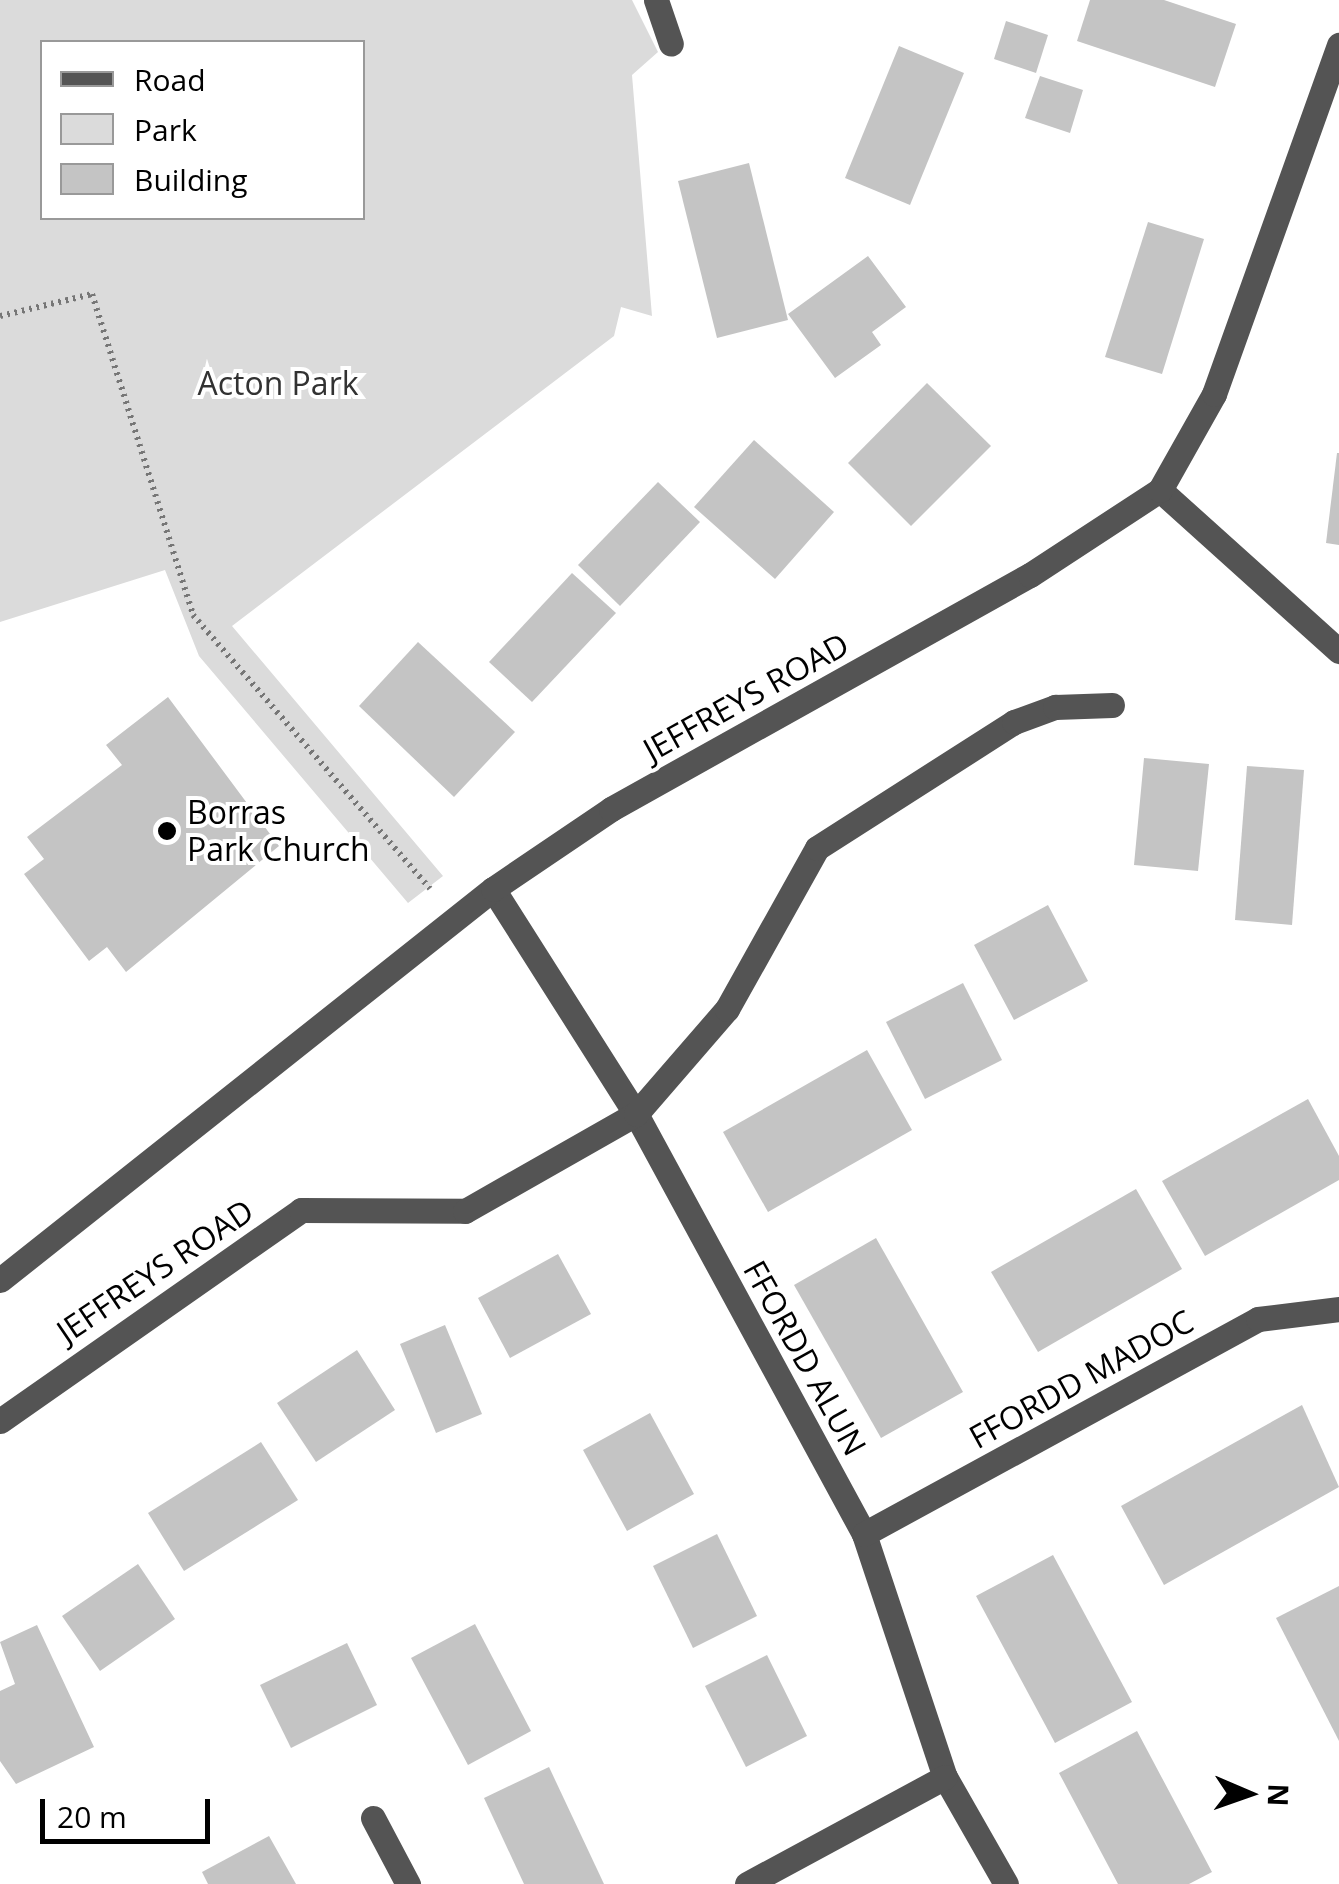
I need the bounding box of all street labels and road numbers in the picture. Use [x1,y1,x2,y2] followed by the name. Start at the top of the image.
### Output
[637,625,855,769] street label: JEFFREYS ROAD
[49,1191,261,1351] street label: JEFFREYS ROAD
[736,1254,874,1462] street label: FFORDD ALUN
[962,1302,1200,1456] street label: FFORDD MADOC

